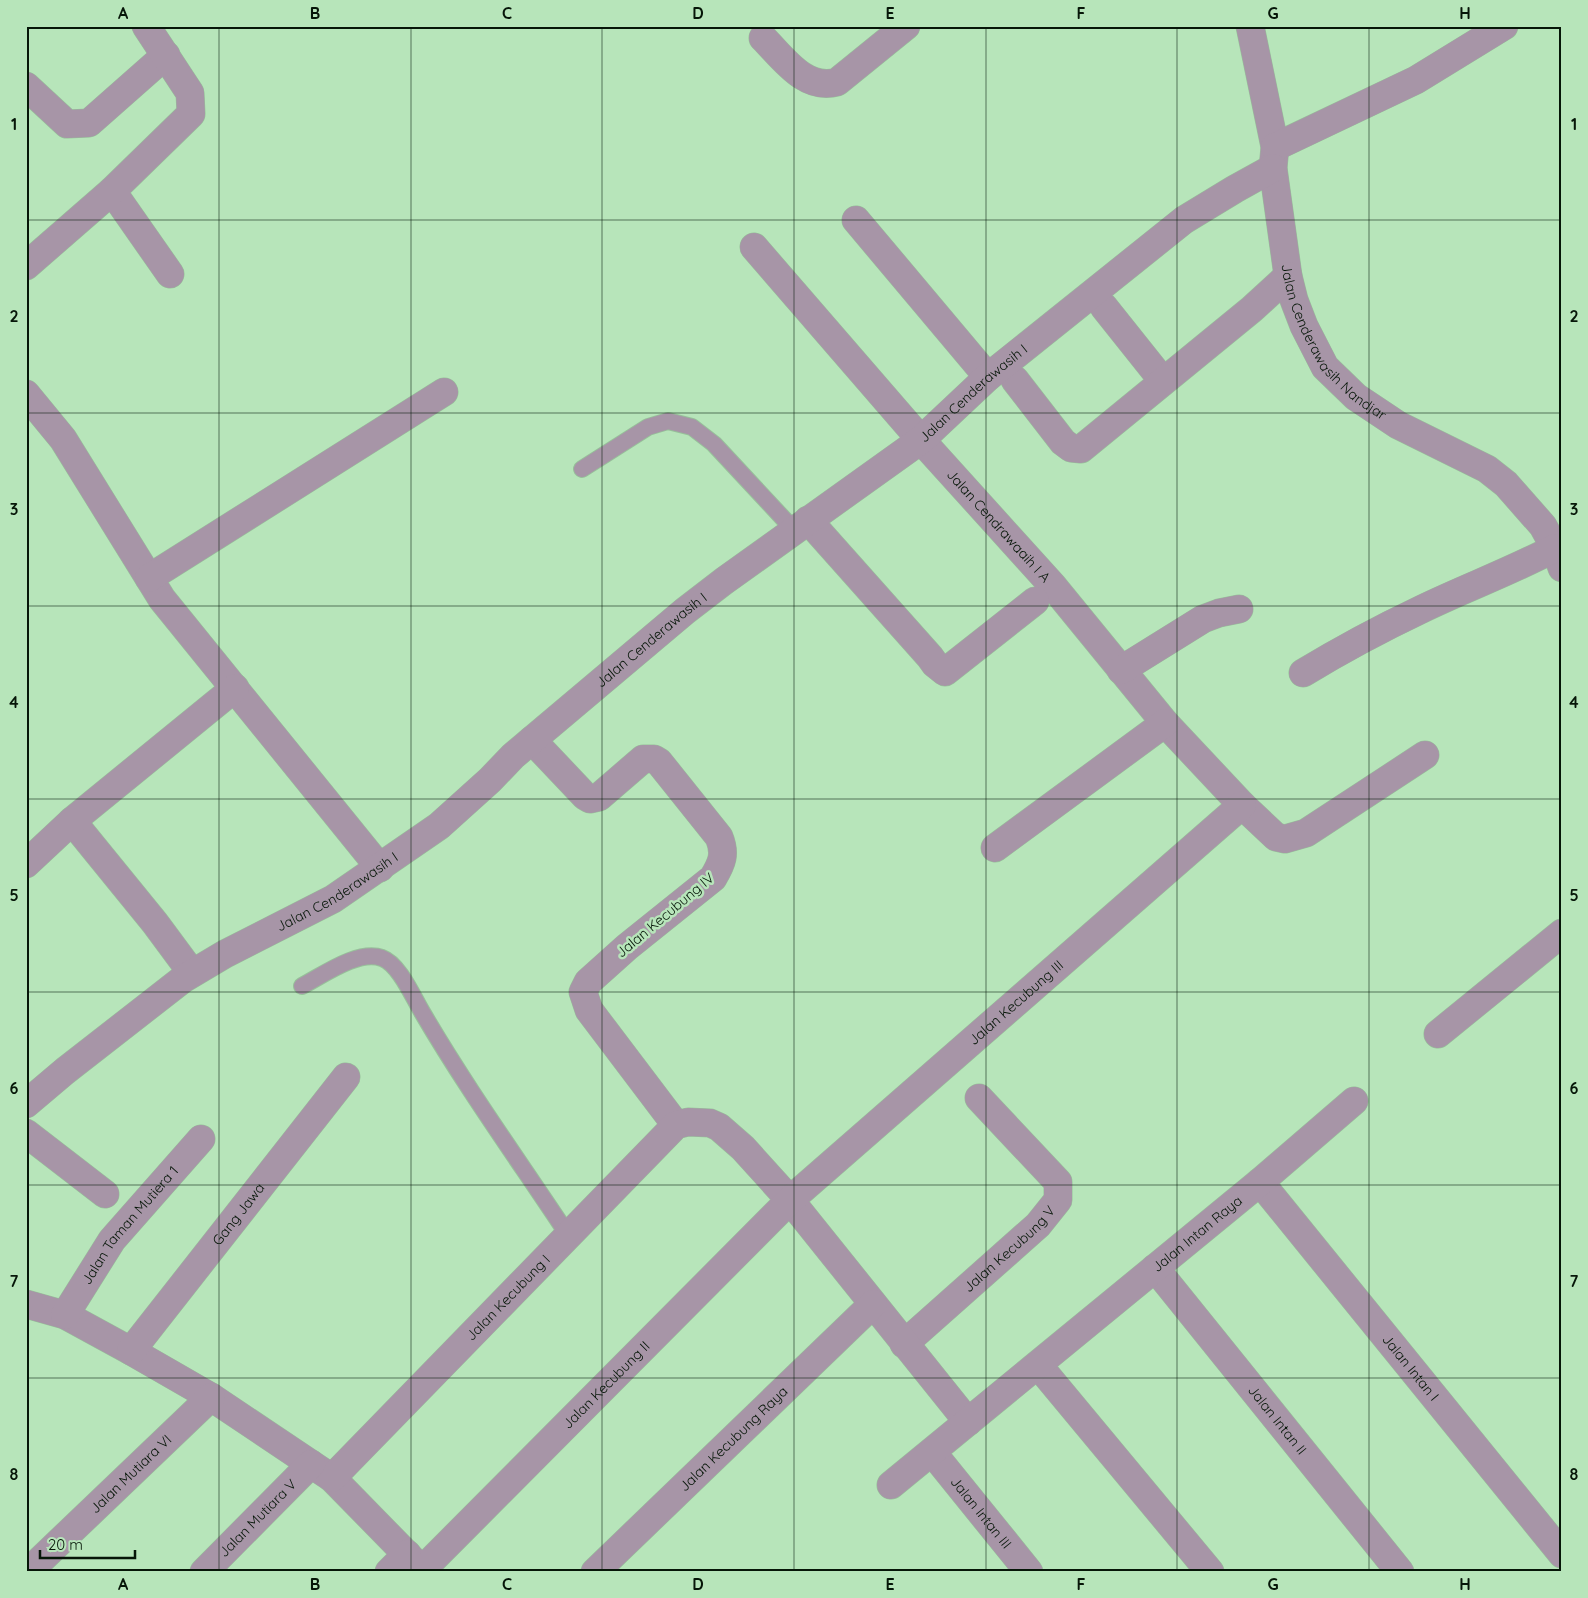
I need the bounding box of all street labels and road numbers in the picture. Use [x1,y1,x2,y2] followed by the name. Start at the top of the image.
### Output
[1277,263,1391,424] street label: Jalan Cenderawasih Nandjar
[915,340,1031,446] street label: Jalan Cenderawasih I
[943,466,1054,586] street label: Jalan Cendrawaaih I A
[592,588,711,691] street label: Jalan Cenderawasih I
[273,848,401,935] street label: Jalan Cenderawasih I
[612,869,718,961] street label: Jalan Kecubung IV
[965,956,1067,1049] street label: Jalan Kecubung III
[77,1162,182,1288] street label: Jalan Taman Mutiera 1
[208,1179,269,1249] street label: Gang Jawa
[1148,1191,1246,1276] street label: Jalan Intan Raya
[960,1202,1059,1296] street label: Jalan Kecubung V
[462,1251,554,1344] street label: Jalan Kecubung I
[1378,1331,1443,1404] street label: Jalan Intan I
[559,1337,654,1433] street label: Jalan Kecubung II
[675,1382,791,1495] street label: Jalan Kecubung Raya
[1244,1382,1311,1458] street label: Jalan Intan II
[86,1431,175,1517] street label: Jalan Mutiara VI
[947,1473,1016,1552] street label: Jalan Intan III
[215,1475,300,1561] street label: Jalan Mutiara V

